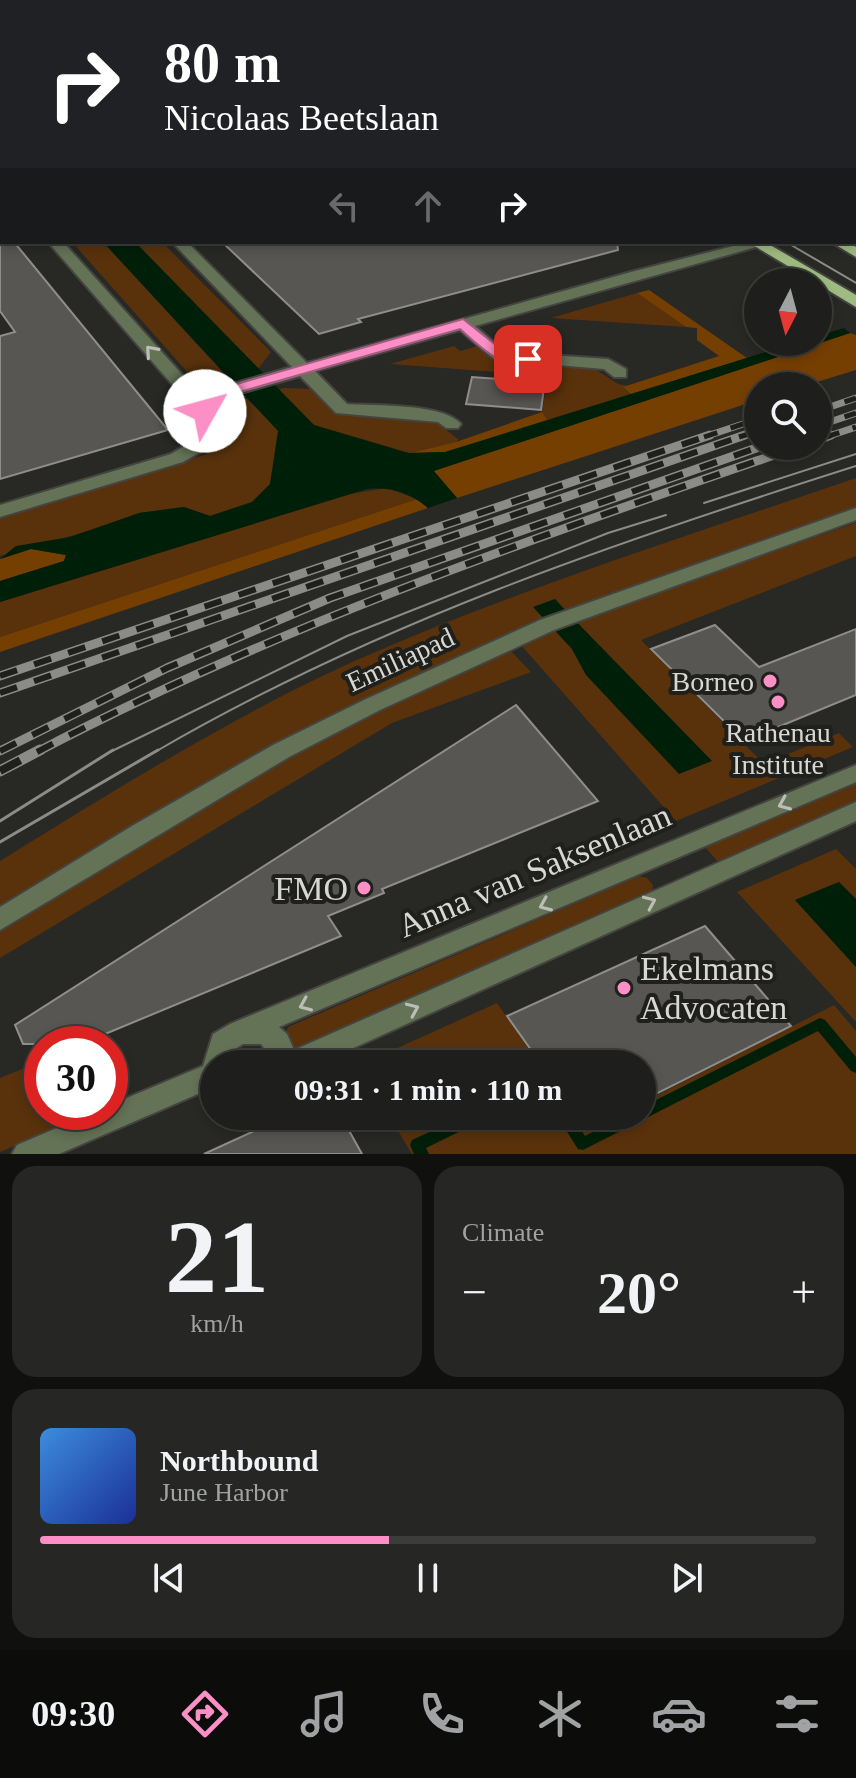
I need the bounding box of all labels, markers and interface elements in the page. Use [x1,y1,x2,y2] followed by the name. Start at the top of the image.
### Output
[32,32,136,136] icon: right
[164,32,281,94] text: 80 m
[164,98,439,138] text: Nicolaas Beetslaan
[322,184,366,228] icon: left
[406,184,450,228] icon: ahead
[490,184,534,228] icon: right
[744,268,832,356] north arrow
[744,268,832,460] map controls
[494,325,562,393] pin
[506,337,550,381] icon: arrive
[146,345,161,360] one-way arrow
[163,369,247,453] position arrow
[744,372,832,460] button: search
[342,621,459,698] street label: Emiliapad
[672,666,754,697] place label: Borneo
[761,672,779,690] marker: Borneo
[769,693,787,711] marker: Rathenau Institute
[725,717,831,780] place label: Rathenau Institute
[778,794,792,810] one-way arrow
[392,796,676,945] street label: Anna van Saksenlaan
[274,870,348,907] place label: FMO
[355,879,373,897] marker: FMO
[539,895,553,912] one-way arrow
[642,896,656,912] one-way arrow
[640,950,787,1026] place label: Ekelmans Advocaten
[615,979,633,997] marker: Ekelmans Advocaten
[299,995,313,1011] one-way arrow
[404,1003,419,1019] one-way arrow
[24,1026,128,1130] speed limit sign: 30
[294,1073,562,1106] text: 09:31 · 1 min · 110 m
[165,1199,269,1314] text: 21
[462,1218,544,1247] text: Climate
[597,1260,681,1326] text: 20°
[462,1268,487,1317] text: −
[791,1268,816,1317] text: +
[190,1309,244,1338] text: km/h
[160,1444,318,1477] text: Northbound
[160,1478,288,1507] text: June Harbor
[147,1556,191,1600] icon: previous
[406,1556,450,1600] icon: pause
[665,1556,709,1600] icon: next
[177,1686,233,1742] icon: directions
[296,1686,352,1742] icon: music
[414,1686,470,1742] icon: phone
[532,1686,588,1742] icon: climate
[651,1686,707,1742] icon: car
[769,1686,825,1742] icon: filters
[31,1694,115,1734] text: 09:30

